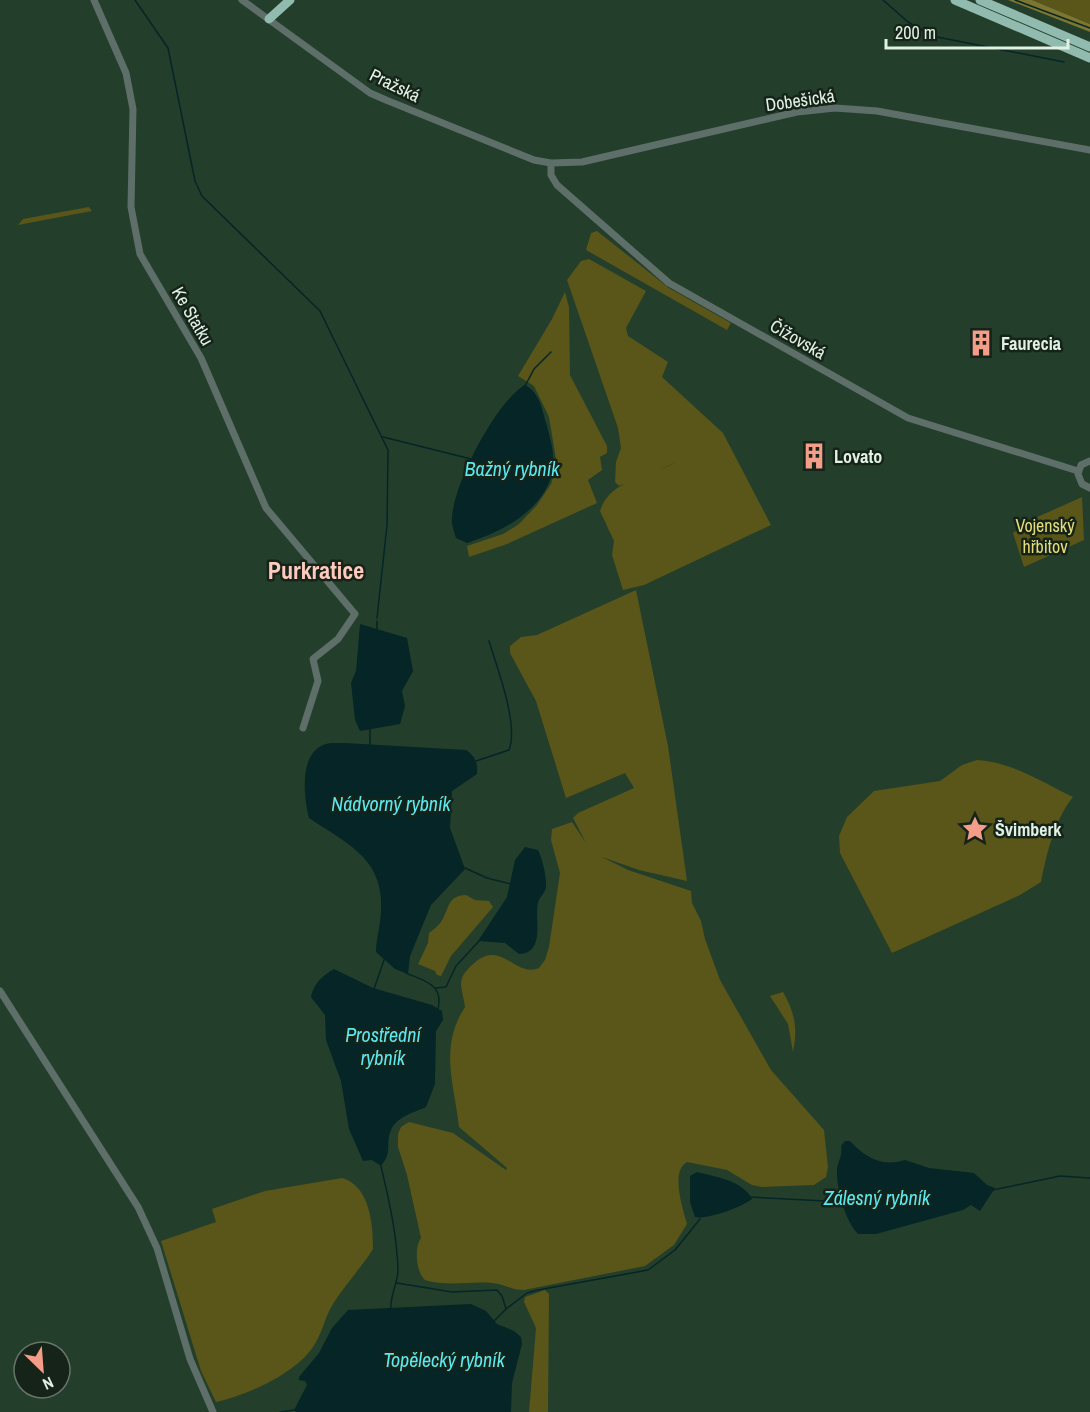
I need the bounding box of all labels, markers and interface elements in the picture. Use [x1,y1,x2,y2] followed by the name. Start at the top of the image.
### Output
[886,12,1068,50] scale bar
[895,20,936,45] text: 200 m
[366,62,424,108] street label: Pražská
[764,83,836,117] street label: Dobešická
[166,282,220,350] street label: Ke Statku
[765,313,831,365] street label: Čížovská
[966,328,996,358] building icon: Faurecia
[1001,331,1062,356] place label: Faurecia
[799,441,829,471] building icon: Lovato
[834,444,882,469] place label: Lovato
[465,455,560,482] water label: Bažný rybník
[1015,513,1075,559] park label: Vojenský hřbitov
[268,554,364,586] district label: Purkratice
[331,790,451,817] water label: Nádvorný rybník
[960,814,990,844] place icon: Švimberk
[995,817,1062,842] place label: Švimberk
[345,1021,422,1071] water label: Prostřední rybník
[823,1184,931,1211] water label: Zálesný rybník
[12,1340,72,1400] north arrow
[383,1346,506,1373] water label: Topělecký rybník
[39,1372,57,1396] text: N

